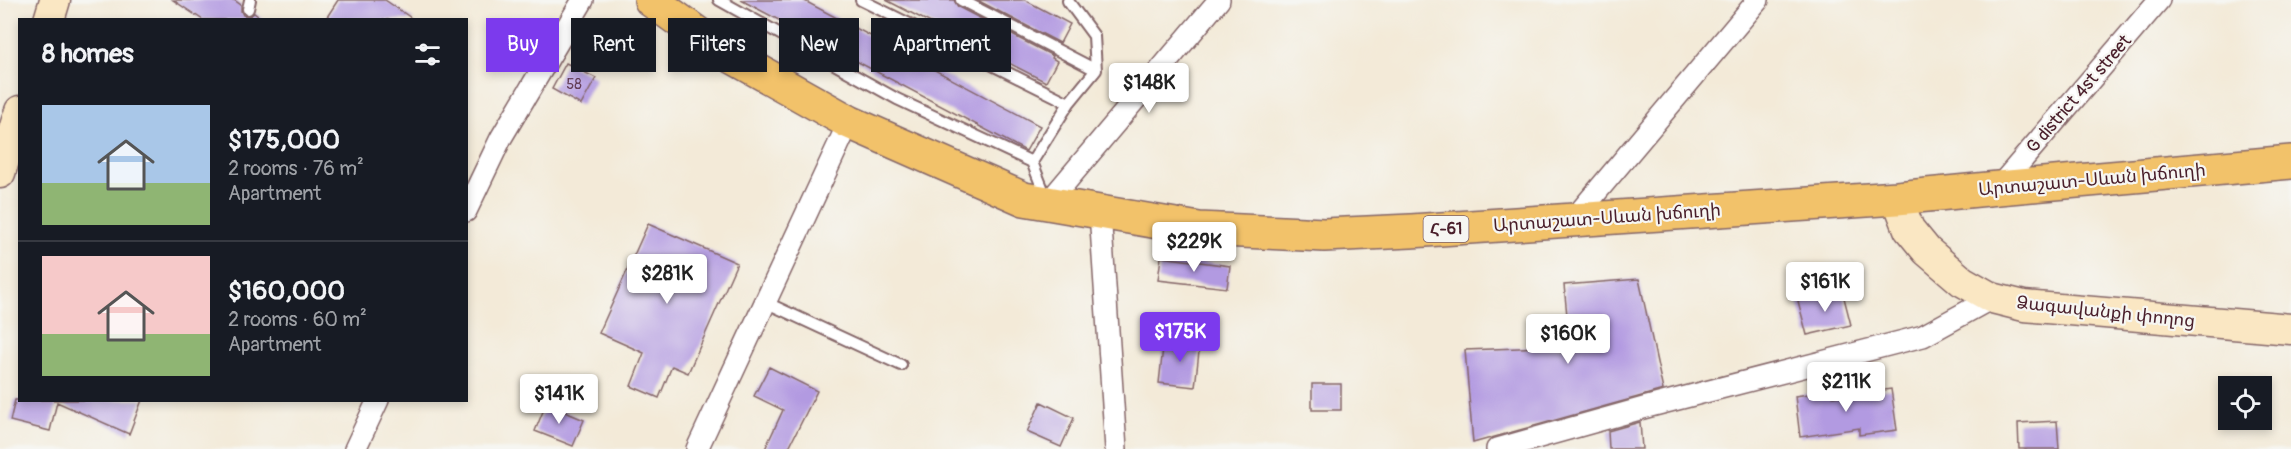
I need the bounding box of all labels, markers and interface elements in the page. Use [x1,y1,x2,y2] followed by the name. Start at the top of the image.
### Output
[486,18,559,72] chip: Buy
[571,18,656,72] chip: Rent
[668,18,767,72] chip: Filters
[779,18,859,72] chip: New
[871,18,1011,72] chip: Apartment
[2021,30,2137,158] street label: G district 4st street
[42,38,134,70] text: 8 homes
[411,38,444,71] icon: filters
[1107,63,1191,114] pin: $148K
[1123,70,1175,95] text: $148K
[566,75,582,94] house number: 58
[228,124,340,156] text: $175,000
[90,129,162,201] icon: home
[228,156,364,181] text: 2 rooms · 76 m²
[1977,159,2207,201] street label: Արտաշատ-Սևան խճուղի
[228,181,321,206] text: Apartment
[1492,199,1722,237] street label: Արտաշատ-Սևան խճուղի
[1424,216,1468,242] road number: Հ-61
[1152,222,1236,273] pin: $229K
[1166,229,1222,254] text: $229K
[625,254,709,305] pin: $281K
[641,261,693,286] text: $281K
[1783,262,1867,313] pin: $161K
[1800,269,1850,294] text: $161K
[228,275,345,307] text: $160,000
[90,280,162,352] icon: home
[2016,291,2196,333] street label: Ձագավանքի փողոց
[228,307,367,332] text: 2 rooms · 60 m²
[1138,312,1222,363] pin: $175K
[1526,314,1610,365] pin: $160K
[1154,319,1206,344] text: $175K
[1540,321,1596,346] text: $160K
[228,332,321,357] text: Apartment
[1804,362,1888,413] pin: $211K
[1821,369,1871,394] text: $211K
[517,374,601,425] pin: $141K
[2218,376,2272,430] map controls
[2218,376,2272,430] button: locate
[534,381,584,406] text: $141K

